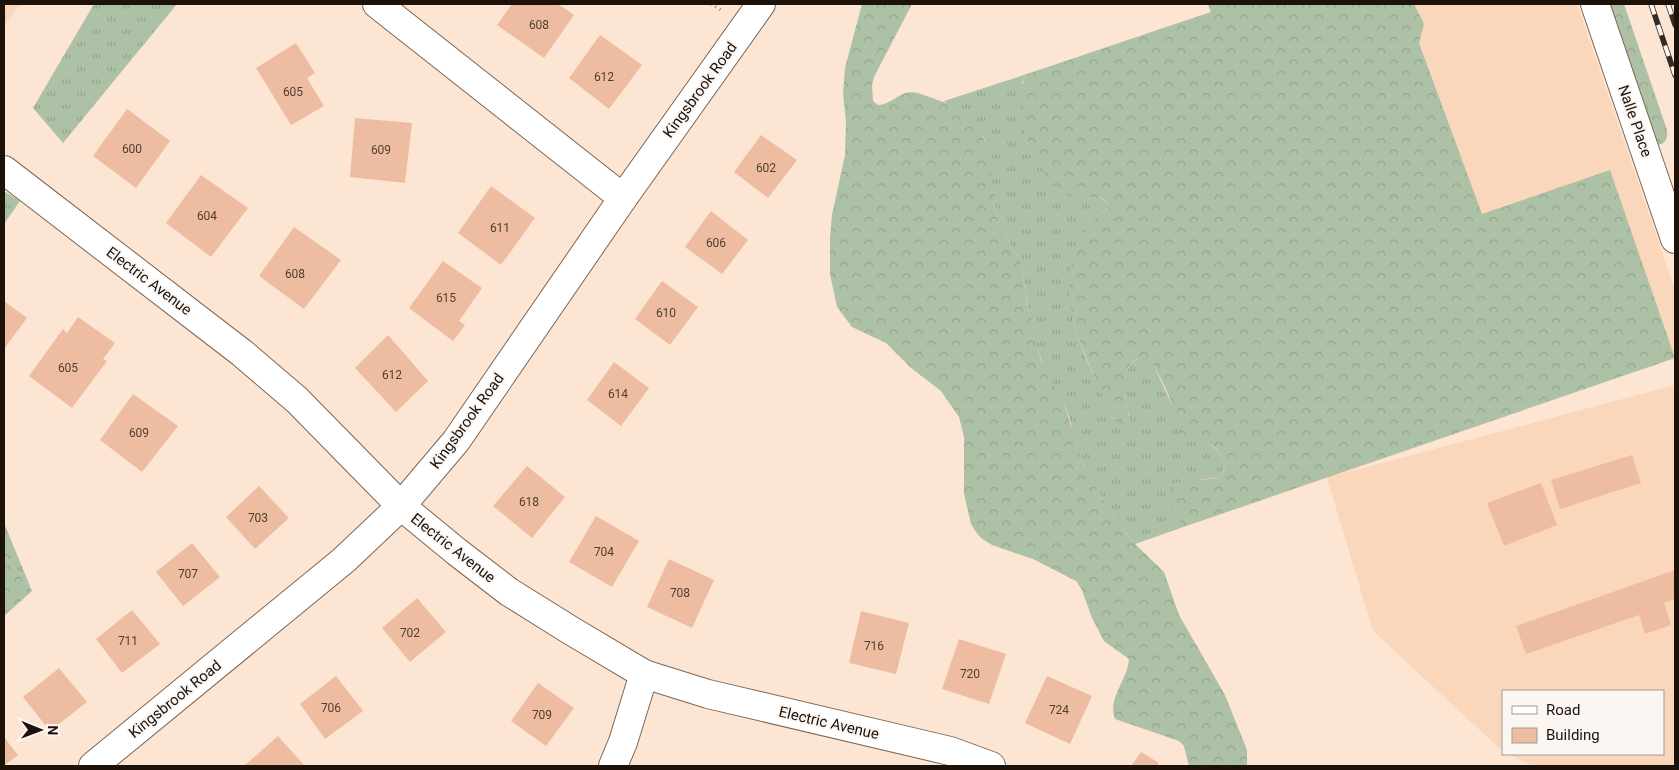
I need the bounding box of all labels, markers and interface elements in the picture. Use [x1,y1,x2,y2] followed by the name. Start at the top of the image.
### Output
[529,18,549,32] house number: 608
[659,39,741,141] street label: Kingsbrook Road
[594,70,614,84] house number: 612
[1614,83,1656,159] street label: Nalle Place
[283,85,303,99] house number: 605
[122,142,142,156] house number: 600
[371,143,391,157] house number: 609
[756,161,776,175] house number: 602
[197,209,217,223] house number: 604
[490,221,510,235] house number: 611
[706,236,726,250] house number: 606
[103,243,195,319] street label: Electric Avenue
[285,267,305,281] house number: 608
[436,291,456,305] house number: 615
[656,306,676,320] house number: 610
[58,361,78,375] house number: 605
[382,368,402,382] house number: 612
[426,370,508,472] street label: Kingsbrook Road
[608,387,628,401] house number: 614
[129,426,149,440] house number: 609
[519,495,539,509] house number: 618
[407,509,499,587] street label: Electric Avenue
[248,511,268,525] house number: 703
[594,545,614,559] house number: 704
[178,567,198,581] house number: 707
[670,586,690,600] house number: 708
[400,626,420,640] house number: 702
[118,634,138,648] house number: 711
[864,639,884,653] house number: 716
[125,656,225,742] street label: Kingsbrook Road
[960,667,980,681] house number: 720
[1502,690,1664,755] legend
[321,701,341,715] house number: 706
[1546,701,1580,719] text: Road
[777,703,881,743] street label: Electric Avenue
[1049,703,1069,717] house number: 724
[15,705,65,755] north arrow
[532,708,552,722] house number: 709
[45,725,61,735] text: N
[1546,726,1600,744] text: Building

